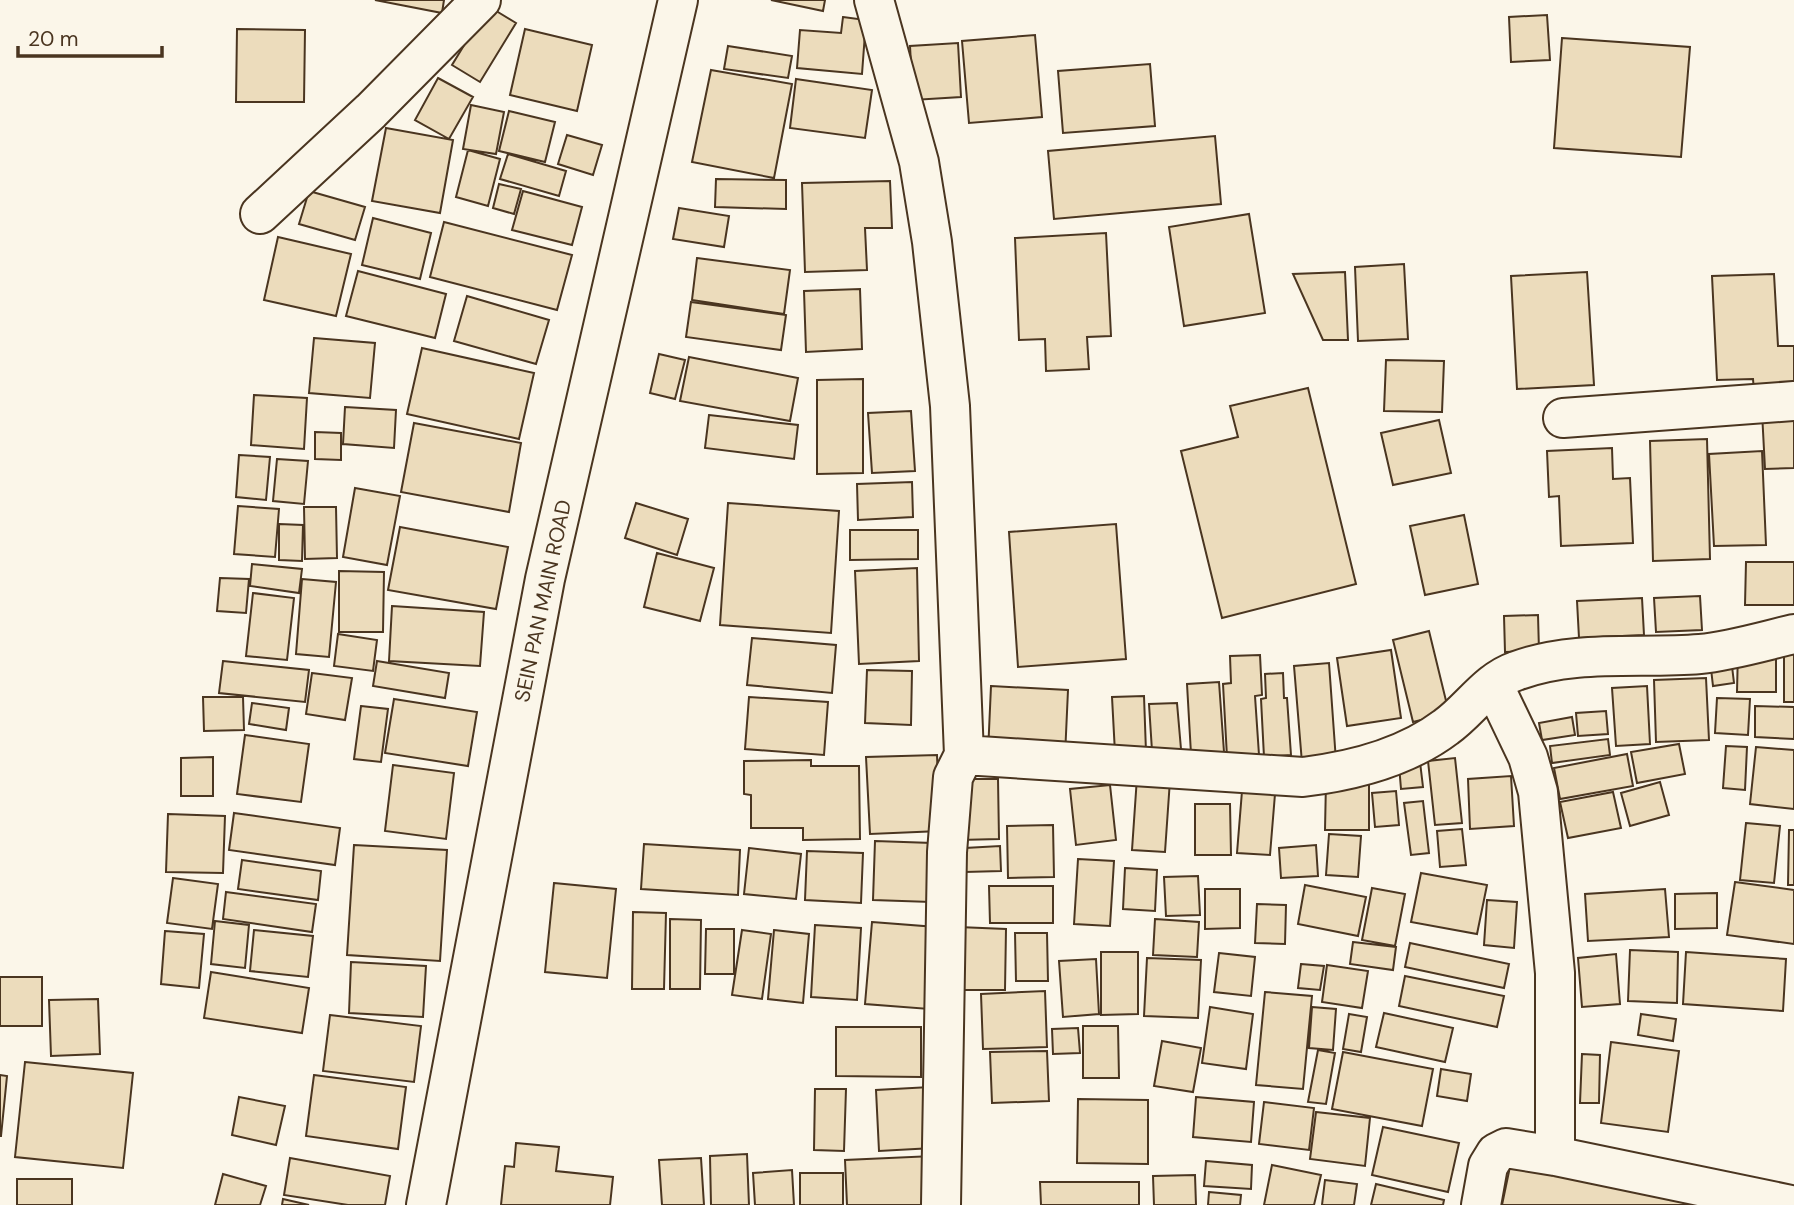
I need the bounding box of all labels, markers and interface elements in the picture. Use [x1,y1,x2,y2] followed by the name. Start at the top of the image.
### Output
[18,14,161,58] scale bar
[28,25,79,53] text: 20 m
[508,497,578,705] street label: SEIN PAN MAIN ROAD

